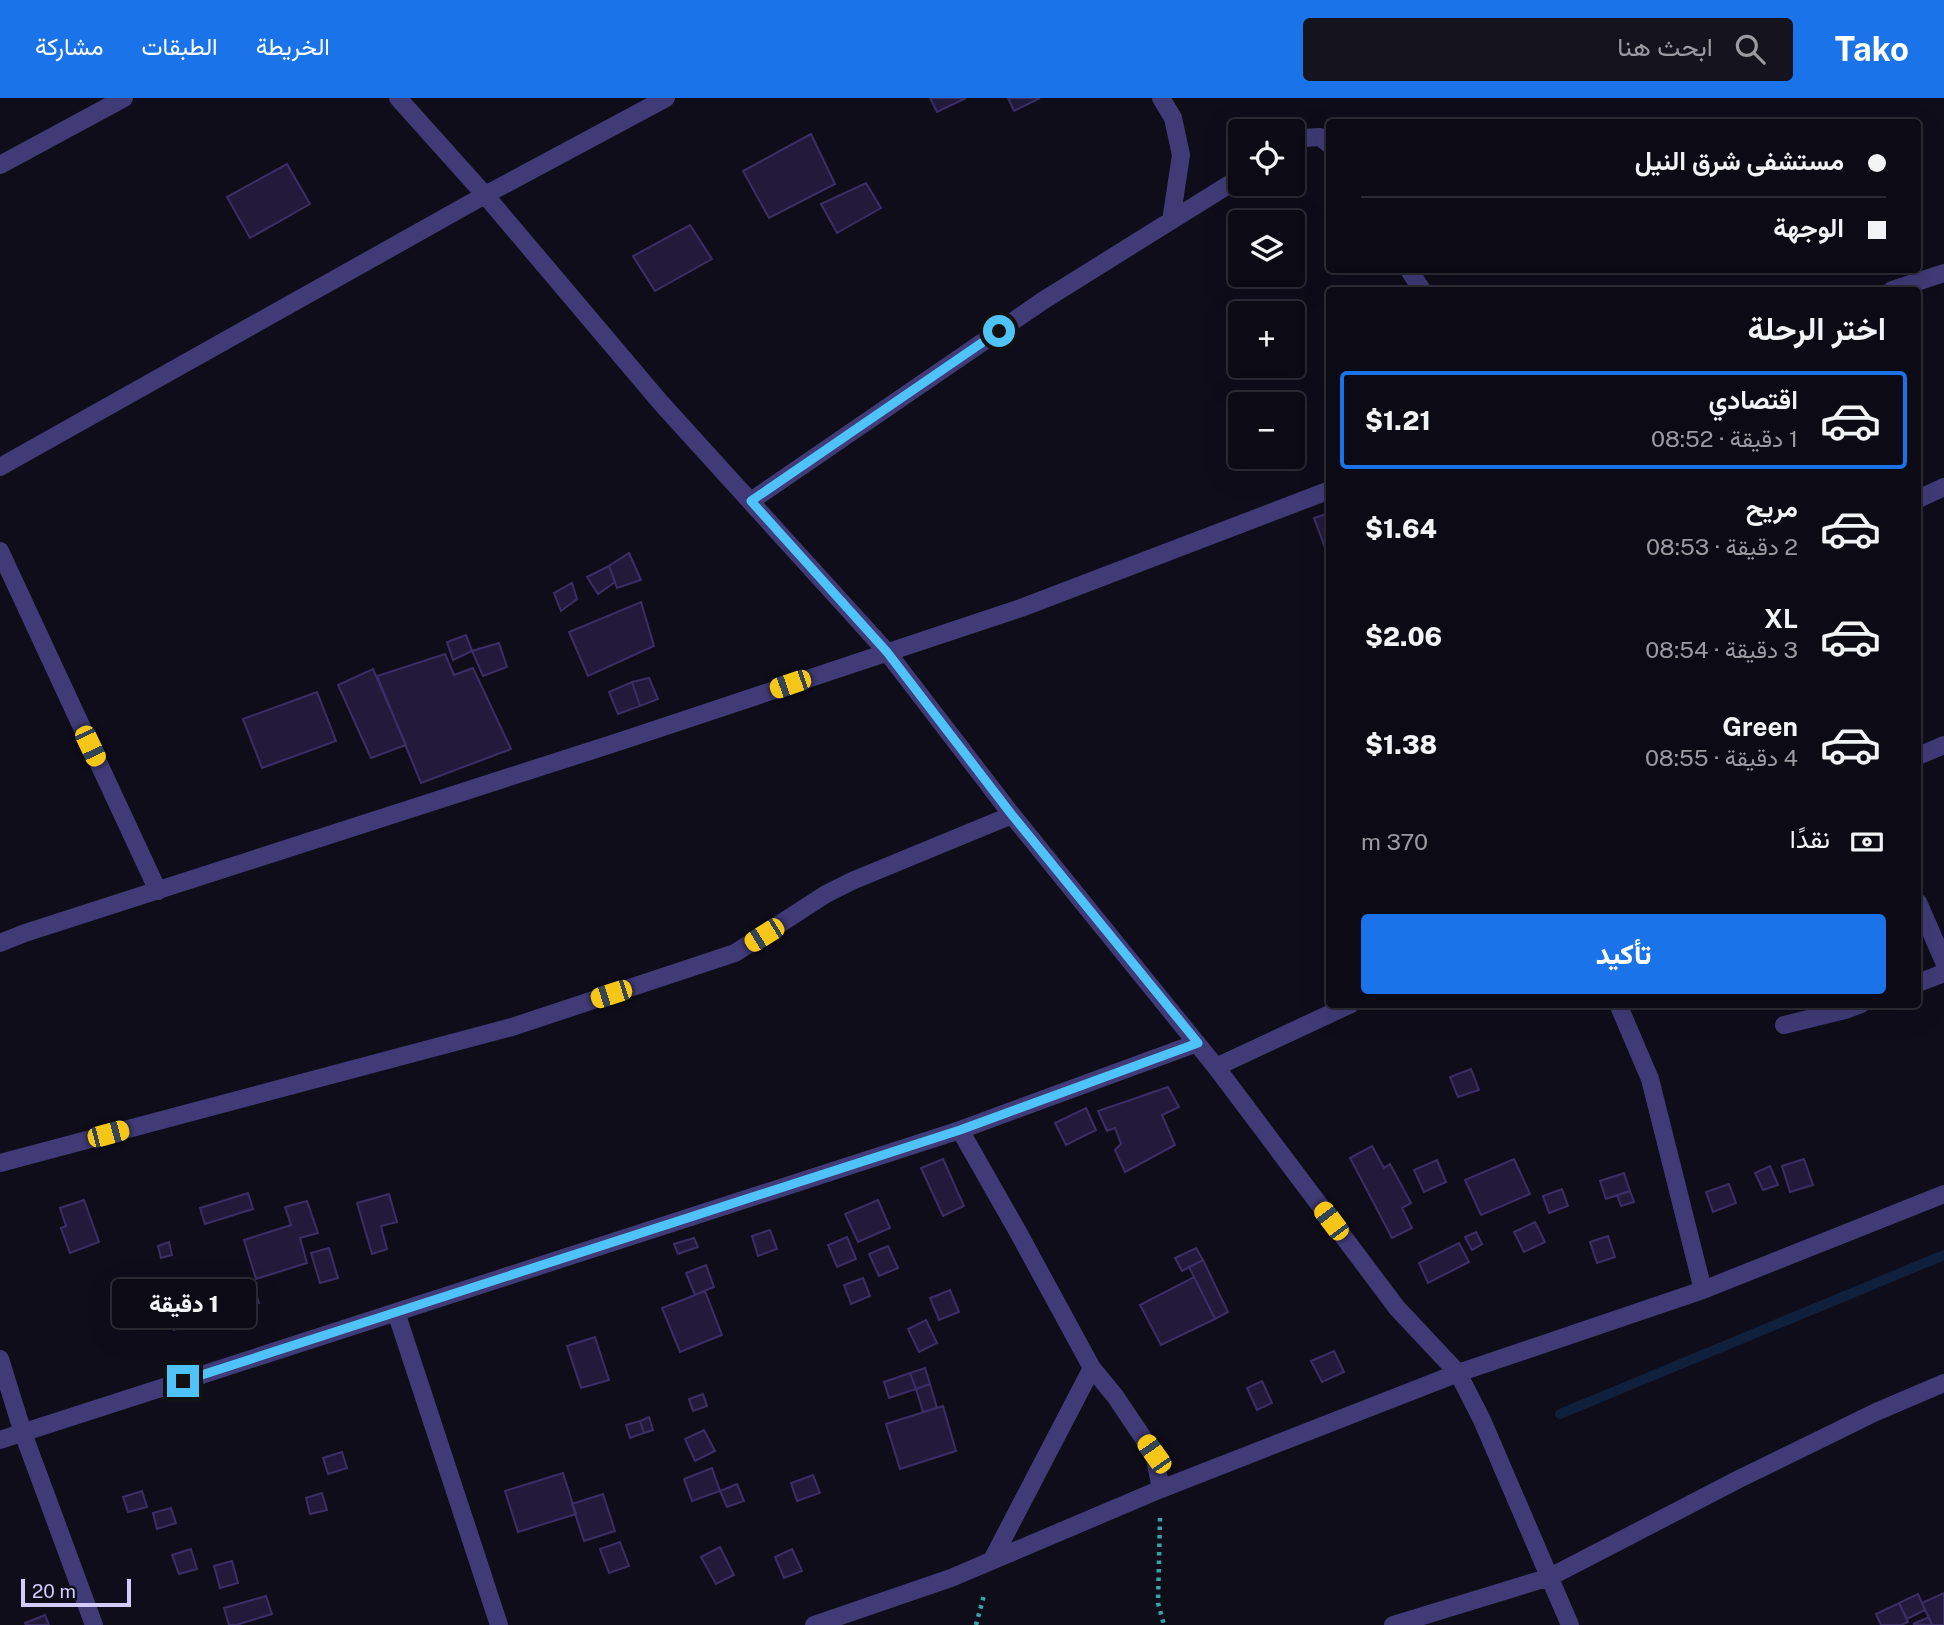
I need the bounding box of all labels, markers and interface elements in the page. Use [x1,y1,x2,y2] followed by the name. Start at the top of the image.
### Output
[1303,18,1793,81] search box
[1731,30,1769,68] icon: search
[1835,30,1909,68] text: Tako
[1617,31,1713,62] text: ابحث هنا
[35,32,103,60] text: مشاركة
[141,32,218,60] text: الطبقات
[256,32,330,60] text: الخريطة
[1228,119,1305,469] map controls
[1228,119,1305,196] button: locate
[1635,145,1844,176] text: مستشفى شرق النيل
[1228,210,1305,287] button: layers
[1773,212,1844,243] text: الوجهة
[1228,301,1305,378] button: +
[1748,310,1886,347] text: اختر الرحلة
[983,315,1015,347] route start
[1709,384,1798,415] text: اقتصادي
[1819,389,1882,452] icon: car
[1228,392,1305,469] button: −
[1365,405,1431,436] text: $1.21
[1651,425,1798,452] text: 1 دقيقة · 08:52
[1746,492,1798,523] text: مريح
[1819,497,1882,560] icon: car
[1365,513,1437,544] text: $1.64
[1646,533,1798,560] text: 2 دقيقة · 08:53
[1764,603,1798,634] text: XL
[1819,605,1882,668] icon: car
[1365,621,1442,652] text: $2.06
[1645,636,1798,663] text: 3 دقيقة · 08:54
[767,667,814,701] car
[1722,711,1798,742] text: Green
[1819,713,1882,776] icon: car
[72,723,109,769] car
[1365,729,1437,760] text: $1.38
[1645,744,1798,771] text: 4 دقيقة · 08:55
[1790,823,1830,854] text: نقدًا
[1848,823,1886,861] icon: cash
[1361,828,1428,855] text: 370 m
[1361,914,1886,994] button: تأكيد
[741,915,788,955] car
[588,978,635,1010] car
[85,1118,132,1150] car
[1310,1198,1353,1244] car
[111,1280,255,1328] callout: 1 دقيقة
[149,1290,219,1317] text: 1 دقيقة
[167,1365,199,1397] route end
[1134,1431,1175,1477] car
[21,1576,131,1608] scale bar
[32,1580,76,1602] text: 20 m

